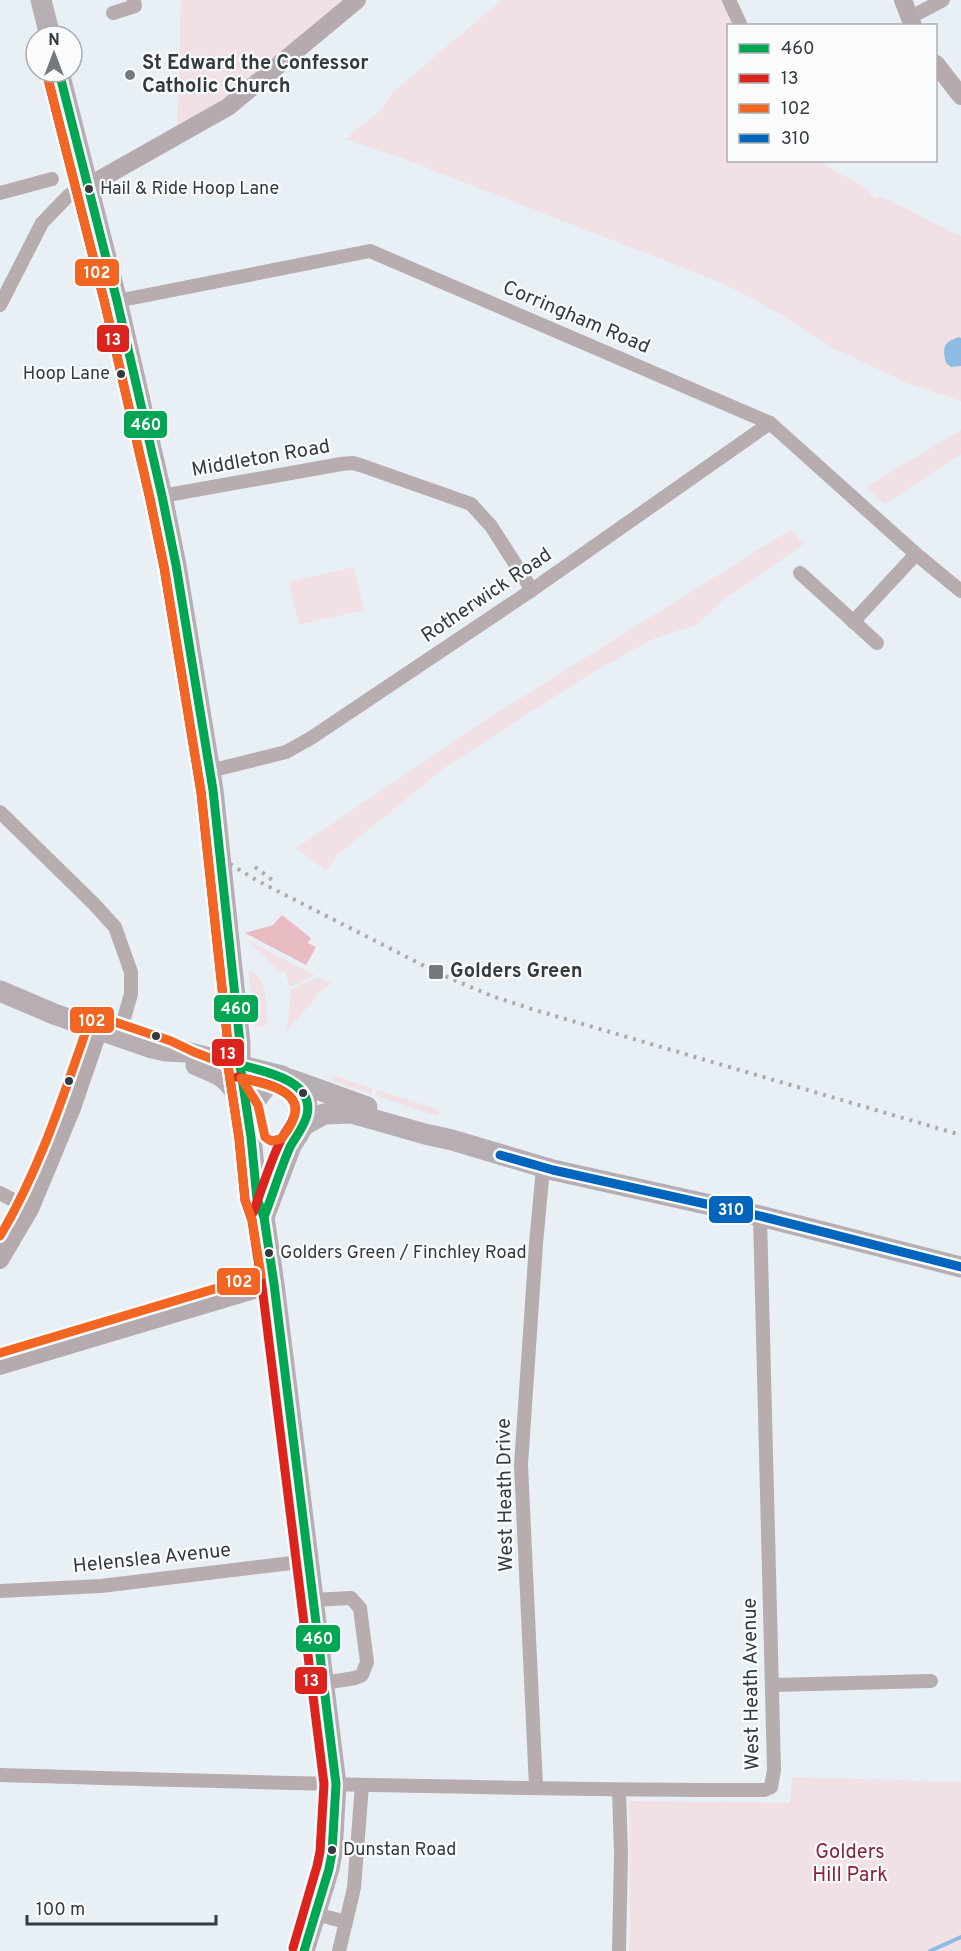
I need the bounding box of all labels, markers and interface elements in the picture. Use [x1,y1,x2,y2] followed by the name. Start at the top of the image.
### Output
[24,24,84,84] north arrow
[727,24,937,162] legend
[48,31,60,51] text: N
[781,38,814,61] text: 460
[142,51,369,100] place label: St Edward the Confessor Catholic Church
[123,68,137,82] marker: St Edward the Confessor Catholic Church
[781,68,799,91] text: 13
[781,98,810,121] text: 102
[781,128,810,151] text: 310
[100,178,279,201] place label: Hail & Ride Hoop Lane
[83,183,95,195] marker: Hail & Ride Hoop Lane
[74,258,120,287] line badge: 102
[84,264,110,284] text: 102
[498,275,654,361] street label: Corringham Road
[96,324,130,353] line badge: 13
[105,331,121,351] text: 13
[23,363,110,386] place label: Hoop Lane
[115,368,127,380] marker: Hoop Lane
[123,410,168,439] line badge: 460
[131,416,161,436] text: 460
[190,434,332,484] street label: Middleton Road
[417,543,557,649] street label: Rotherwick Road
[450,959,583,985] place label: Golders Green
[427,963,445,981] marker: Golders Green
[213,994,259,1023] line badge: 460
[221,1000,251,1020] text: 460
[69,1006,115,1034] line badge: 102
[79,1012,105,1032] text: 102
[150,1030,162,1042] unlabelled marker
[211,1038,245,1067] line badge: 13
[220,1045,236,1065] text: 13
[63,1075,75,1087] unlabelled marker
[297,1087,309,1099] unlabelled marker
[708,1195,754,1224] line badge: 310
[718,1201,744,1221] text: 310
[280,1242,527,1265] place label: Golders Green / Finchley Road
[263,1247,275,1259] marker: Golders Green / Finchley Road
[216,1267,261,1296] line badge: 102
[226,1273,252,1293] text: 102
[492,1418,520,1572] street label: West Heath Drive
[72,1538,232,1580] street label: Helenslea Avenue
[737,1598,767,1770] street label: West Heath Avenue
[295,1624,341,1653] line badge: 460
[303,1630,333,1650] text: 460
[294,1666,328,1695] line badge: 13
[303,1672,319,1692] text: 13
[343,1839,456,1862] place label: Dunstan Road
[812,1840,888,1889] park label: Golders Hill Park
[326,1844,338,1856] marker: Dunstan Road
[27,1888,216,1926] scale bar
[36,1899,85,1922] text: 100 m

